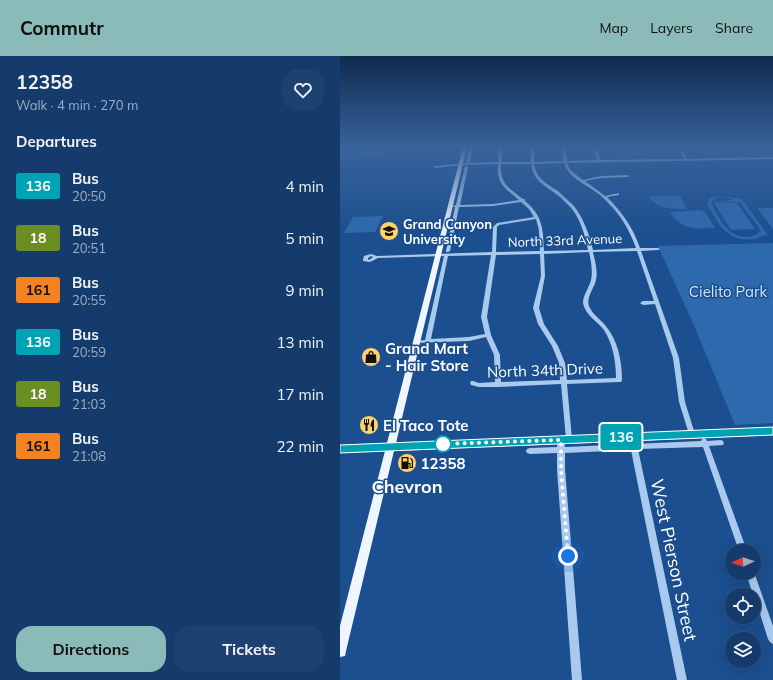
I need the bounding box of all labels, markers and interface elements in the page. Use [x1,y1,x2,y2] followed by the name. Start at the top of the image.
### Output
[20,16,104,40] text: Commutr
[599,19,628,37] text: Map
[650,19,693,37] text: Layers
[715,19,753,37] text: Share
[282,69,324,111] button: heart
[16,70,73,94] text: 12358
[16,97,138,113] text: Walk · 4 min · 270 m
[16,132,97,151] text: Departures
[72,169,99,188] text: Bus
[25,177,51,195] text: 136
[286,177,324,196] text: 4 min
[72,188,106,204] text: 20:50
[403,216,492,248] place label: Grand Canyon University
[378,220,400,242] school or university icon: Grand Canyon University
[72,221,99,240] text: Bus
[30,229,46,247] text: 18
[286,229,324,248] text: 5 min
[508,230,622,250] street label: North 33rd Avenue
[72,240,106,256] text: 20:51
[72,273,99,292] text: Bus
[25,281,51,299] text: 161
[286,281,324,300] text: 9 min
[689,282,767,301] park label: Cielito Park
[72,292,106,308] text: 20:55
[72,325,99,344] text: Bus
[25,333,51,351] text: 136
[277,333,324,352] text: 13 min
[385,339,469,375] place label: Grand Mart - Hair Store
[72,344,106,360] text: 20:59
[360,346,382,368] shop icon: Grand Mart - Hair Store
[487,358,603,382] street label: North 34th Drive
[72,377,99,396] text: Bus
[30,385,46,403] text: 18
[277,385,324,404] text: 17 min
[72,396,106,412] text: 21:03
[358,414,380,436] restaurant icon: El Taco Tote
[383,416,469,435] place label: El Taco Tote
[598,424,644,450] line badge: 136
[608,428,634,446] text: 136
[72,429,99,448] text: Bus
[434,435,452,453] marker: 12358
[25,437,51,455] text: 161
[277,437,324,456] text: 22 min
[72,448,106,464] text: 21:08
[396,452,418,474] fuel station icon: Chevron
[420,454,466,473] place label: 12358
[371,475,443,498] place label: Chevron
[646,477,702,643] street label: West Pierson Street
[725,544,761,580] north arrow
[725,544,761,668] map controls
[558,546,578,566] your location
[725,588,761,624] button: locate
[16,626,166,672] button: Directions
[174,626,324,672] button: Tickets
[725,632,761,668] button: layers

